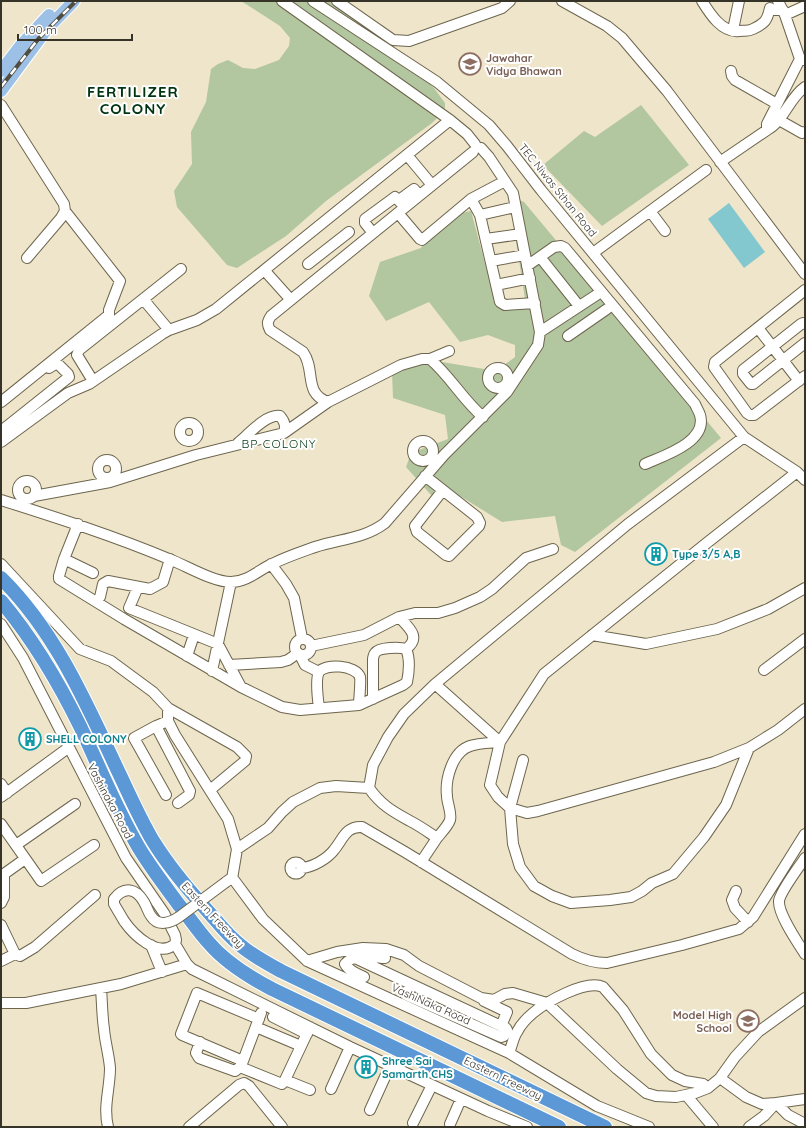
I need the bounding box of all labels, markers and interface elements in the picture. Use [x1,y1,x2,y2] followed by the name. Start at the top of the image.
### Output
[18,16,132,42] scale bar
[24,22,57,37] text: 100 m
[457,51,483,77] school or university icon: Jawahar Vidya Bhawan
[486,51,562,78] place label: Jawahar Vidya Bhawan
[87,82,179,118] district label: FERTILIZER COLONY
[516,140,600,240] street label: TEC Niwas Sthan Road
[241,436,317,451] district label: BP COLONY
[643,541,669,567] building icon: Type 3/5 A,B
[672,547,741,561] place label: Type 3/5 A,B
[17,726,43,752] building icon: SHELL COLONY
[46,732,127,746] place label: SHELL COLONY
[84,761,136,841] street label: Vashinaka Road
[179,879,247,951] street label: Eastern Freeway
[389,980,473,1028] street label: VashiNaka Road
[673,1008,732,1035] place label: Model High School
[735,1008,761,1034] school or university icon: Model High School
[462,1053,544,1103] street label: Eastern Freeway
[353,1054,379,1080] building icon: Shree Sai Samarth CHS
[382,1054,453,1081] place label: Shree Sai Samarth CHS

